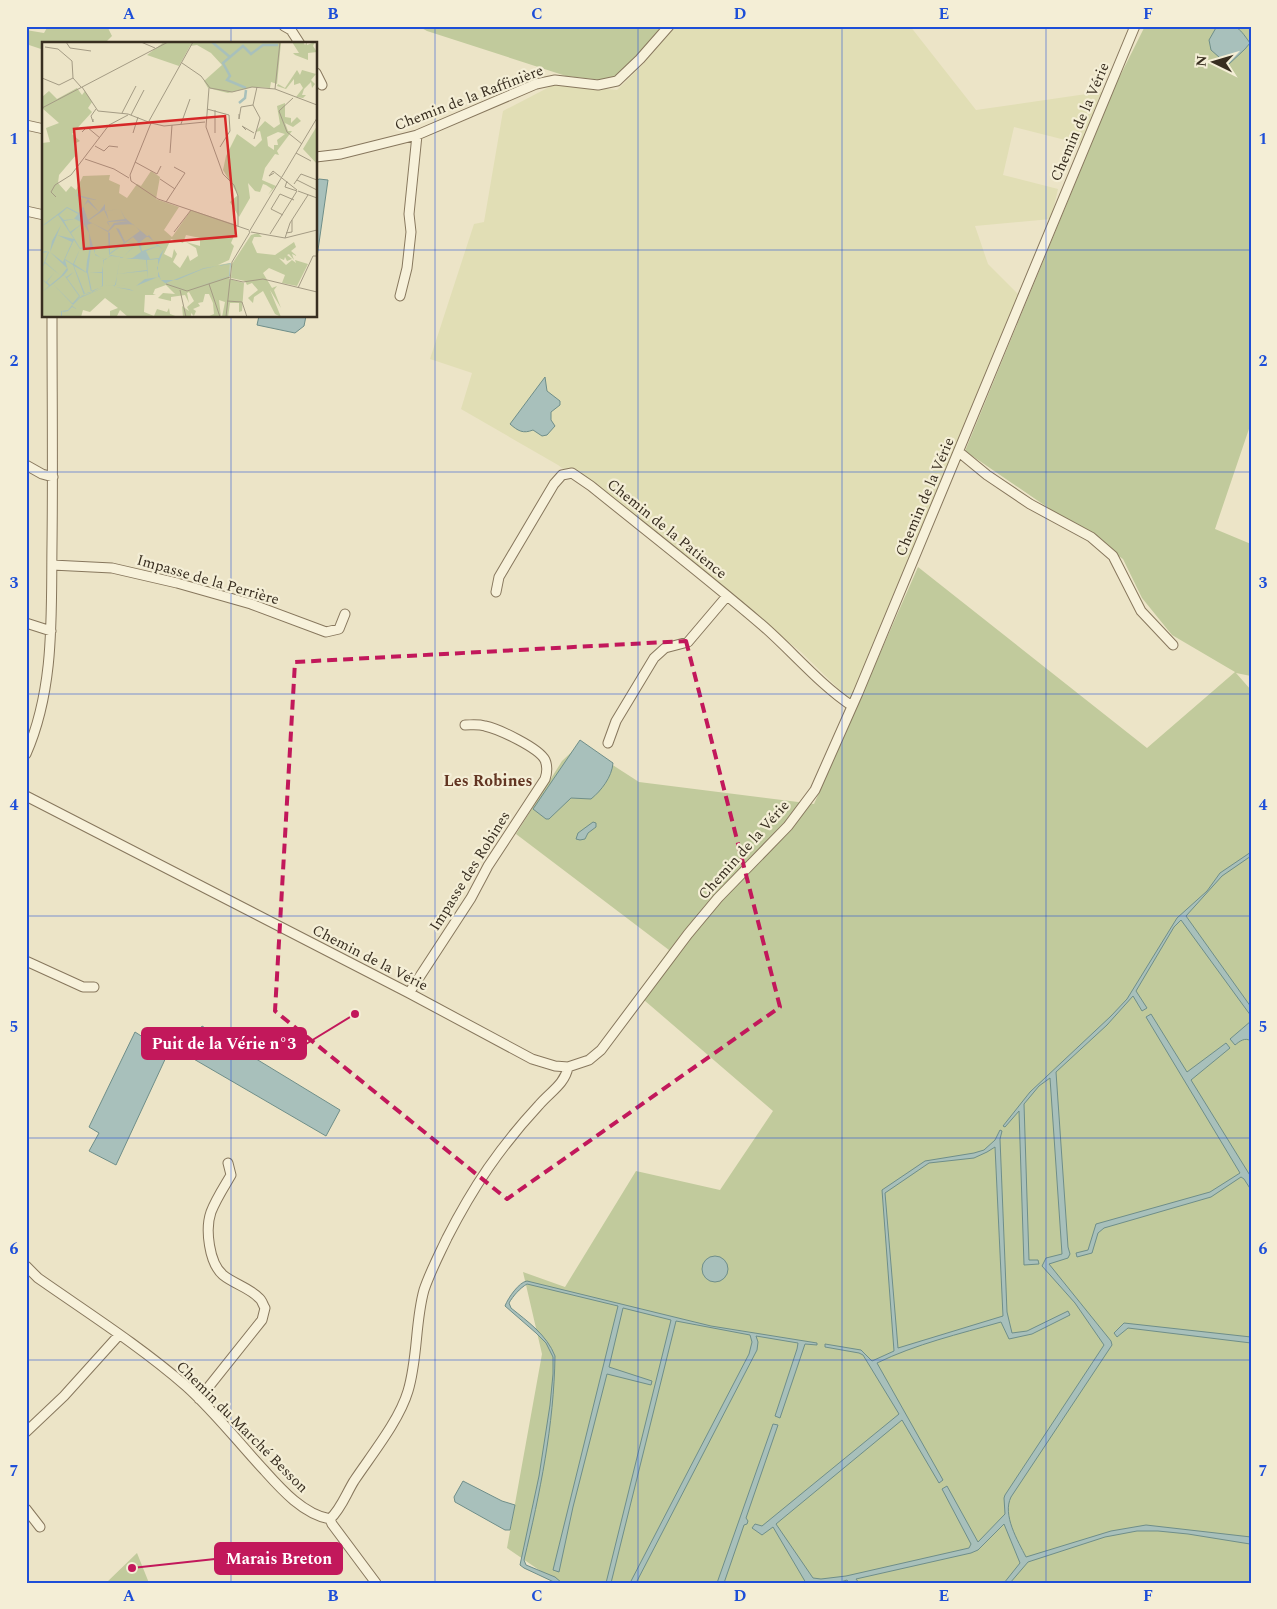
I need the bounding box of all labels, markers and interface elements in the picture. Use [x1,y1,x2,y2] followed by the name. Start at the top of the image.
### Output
[123,2,136,26] text: A
[327,2,339,26] text: B
[531,2,543,26] text: C
[734,2,747,26] text: D
[939,2,949,26] text: E
[1143,2,1153,26] text: F
[1190,38,1240,88] north arrow
[42,42,318,318] inset map
[1191,54,1213,68] text: N
[391,59,547,137] street label: Chemin de la Raffinière
[1045,59,1115,185] street label: Chemin de la Vérie
[10,127,18,151] text: 1
[1259,127,1267,151] text: 1
[10,349,19,373] text: 2
[1259,349,1268,373] text: 2
[890,434,960,560] street label: Chemin de la Vérie
[602,473,732,585] street label: Chemin de la Patience
[134,549,282,611] street label: Impasse de la Perrière
[10,571,19,595] text: 3
[1259,571,1268,595] text: 3
[443,769,533,793] district label: Les Robines
[10,793,19,817] text: 4
[1259,793,1268,817] text: 4
[693,795,795,905] street label: Chemin de la Vérie
[424,806,516,936] street label: Impasse des Robines
[308,919,432,997] street label: Chemin de la Vérie
[10,1015,18,1039] text: 5
[1259,1015,1267,1039] text: 5
[142,1028,306,1059] callout: Puit de la Vérie n°3
[152,1032,296,1056] text: Puit de la Vérie n°3
[10,1237,19,1261] text: 6
[1259,1237,1268,1261] text: 6
[171,1356,314,1499] street label: Chemin du Marché Besson
[10,1459,19,1483] text: 7
[1259,1459,1268,1483] text: 7
[215,1543,342,1574] callout: Marais Breton
[226,1547,332,1571] text: Marais Breton
[123,1584,136,1608] text: A
[327,1584,339,1608] text: B
[531,1584,543,1608] text: C
[734,1584,747,1608] text: D
[939,1584,949,1608] text: E
[1143,1584,1153,1608] text: F

